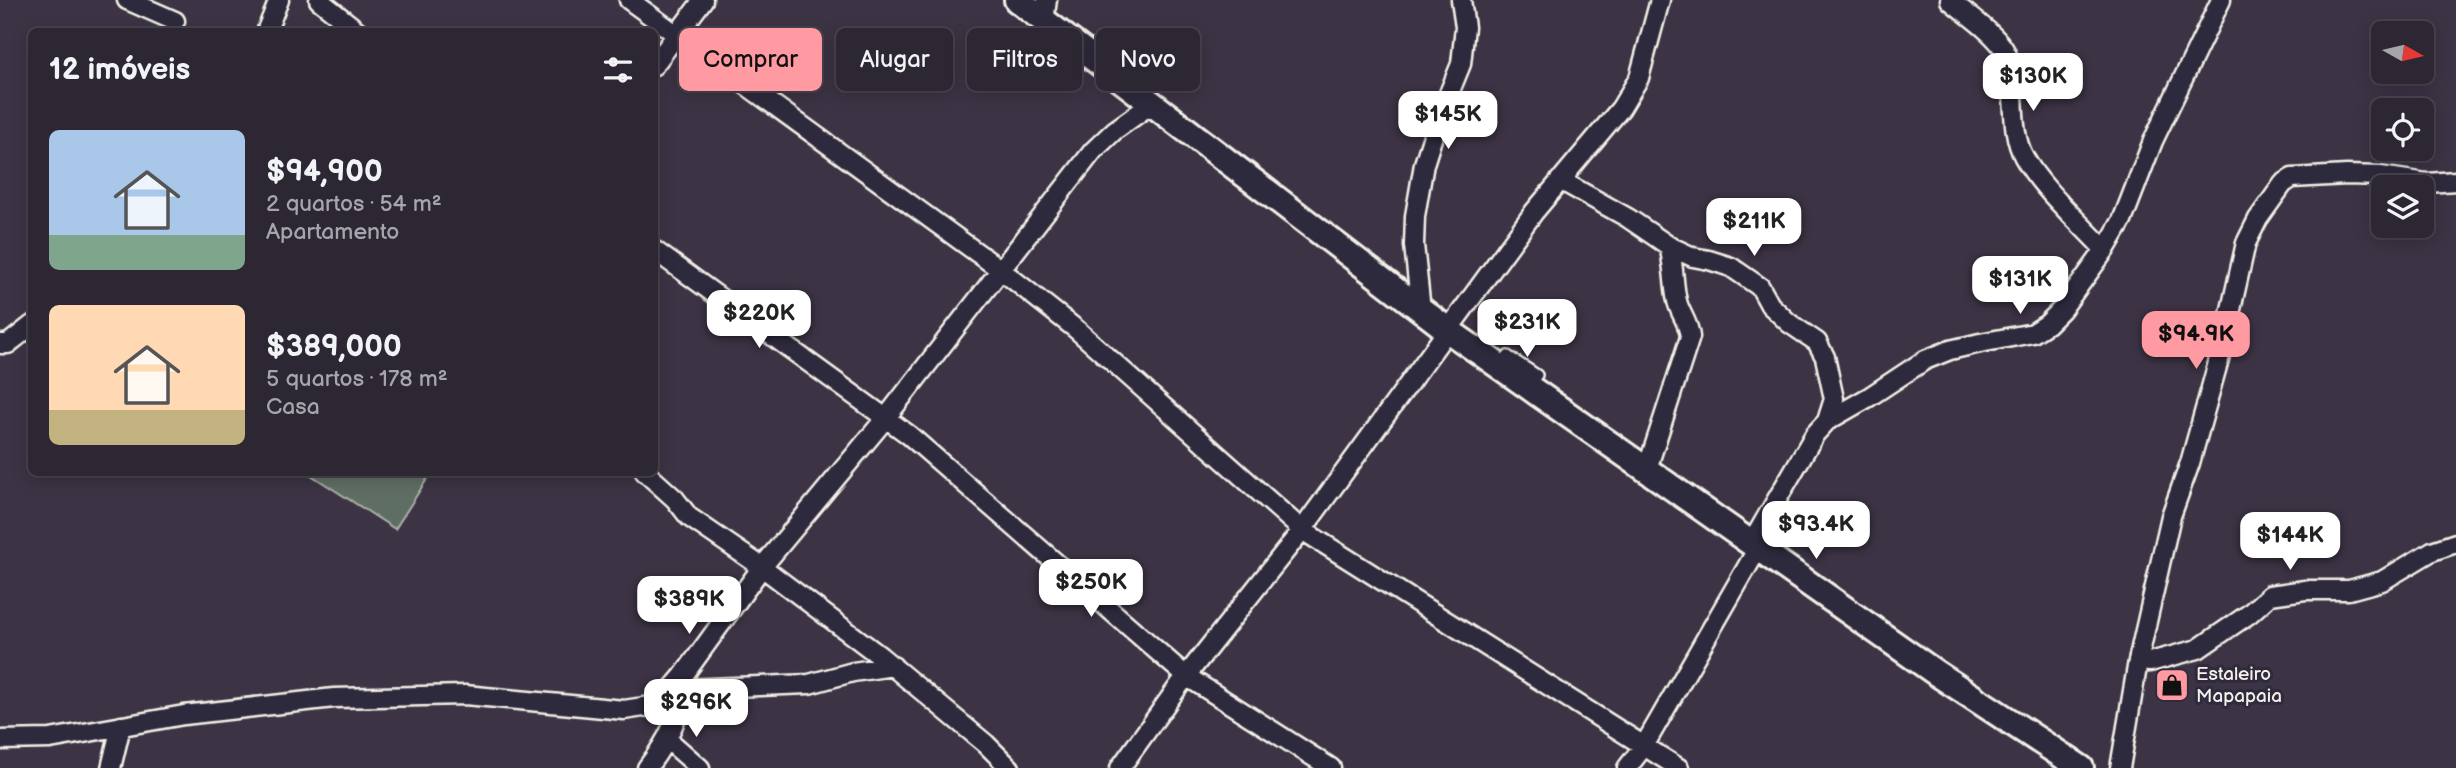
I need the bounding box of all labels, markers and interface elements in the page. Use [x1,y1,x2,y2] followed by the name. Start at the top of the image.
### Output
[2371,21,2434,84] north arrow
[2371,21,2434,238] map controls
[679,28,822,91] chip: Comprar
[836,28,953,91] chip: Alugar
[967,28,1082,91] chip: Filtros
[1096,28,1200,91] chip: Novo
[599,51,637,89] icon: filters
[49,52,190,88] text: 12 imóveis
[1984,54,2082,113] pin: $130K
[1999,62,2067,90] text: $130K
[1399,92,1497,151] pin: $145K
[2371,98,2434,161] button: locate
[1414,100,1482,128] text: $145K
[266,154,383,190] text: $94,900
[105,158,189,242] icon: home
[2371,175,2434,238] button: layers
[266,190,442,218] text: 2 quartos · 54 m²
[1705,198,1803,258] pin: $211K
[1722,207,1786,235] text: $211K
[266,218,399,246] text: Apartamento
[1971,256,2069,316] pin: $131K
[1988,265,2052,293] text: $131K
[710,290,808,350] pin: $220K
[723,299,795,327] text: $220K
[1478,300,1576,359] pin: $231K
[1493,308,1561,336] text: $231K
[2139,312,2253,371] pin: $94.9K
[2158,320,2234,348] text: $94.9K
[266,329,402,365] text: $389,000
[105,333,189,417] icon: home
[266,365,448,393] text: 5 quartos · 178 m²
[266,393,320,421] text: Casa
[1759,502,1873,561] pin: $93.4K
[1778,510,1854,538] text: $93.4K
[2241,512,2339,572] pin: $144K
[2256,521,2324,549] text: $144K
[1042,560,1140,619] pin: $250K
[1055,568,1127,596] text: $250K
[640,576,738,636] pin: $389K
[653,585,725,613] text: $389K
[2196,663,2282,708] place label: Estaleiro Mapapaia
[2153,666,2191,704] shop icon: Estaleiro Mapapaia
[647,680,745,739] pin: $296K
[660,688,732,716] text: $296K

